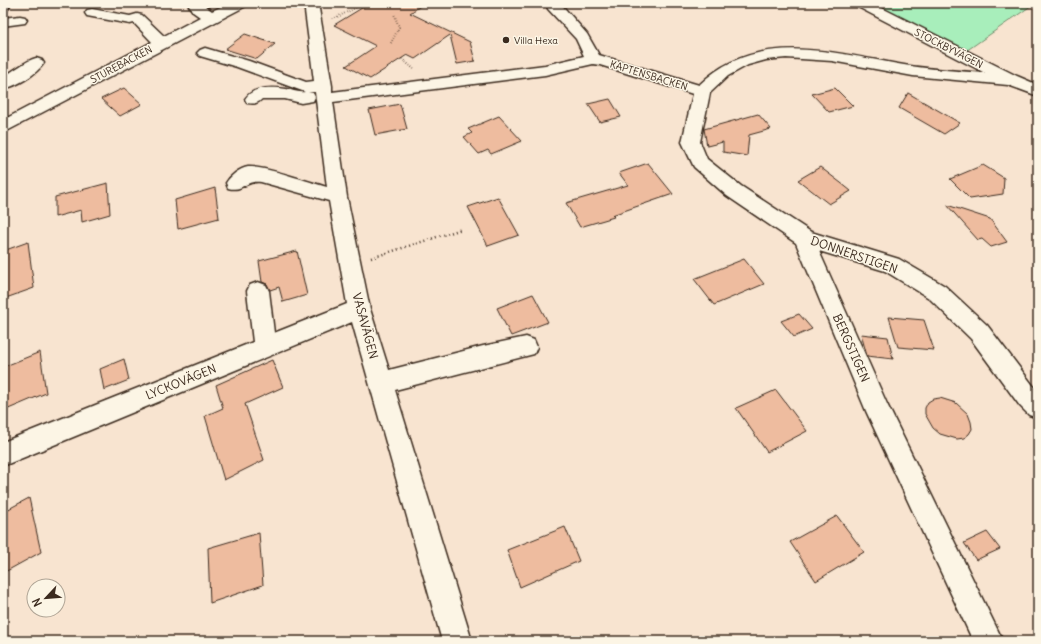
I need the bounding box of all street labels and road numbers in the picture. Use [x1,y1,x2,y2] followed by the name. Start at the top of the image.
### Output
[912,26,985,71] street label: STOCKBYVÄGEN
[88,43,154,86] street label: STUREBACKEN
[608,57,689,93] street label: KAPTENSBACKEN
[809,233,900,276] street label: DONNERSTIGEN
[349,291,381,361] street label: VASAVÄGEN
[830,311,873,384] street label: BERGSTIGEN
[143,361,218,403] street label: LYCKOVÄGEN

